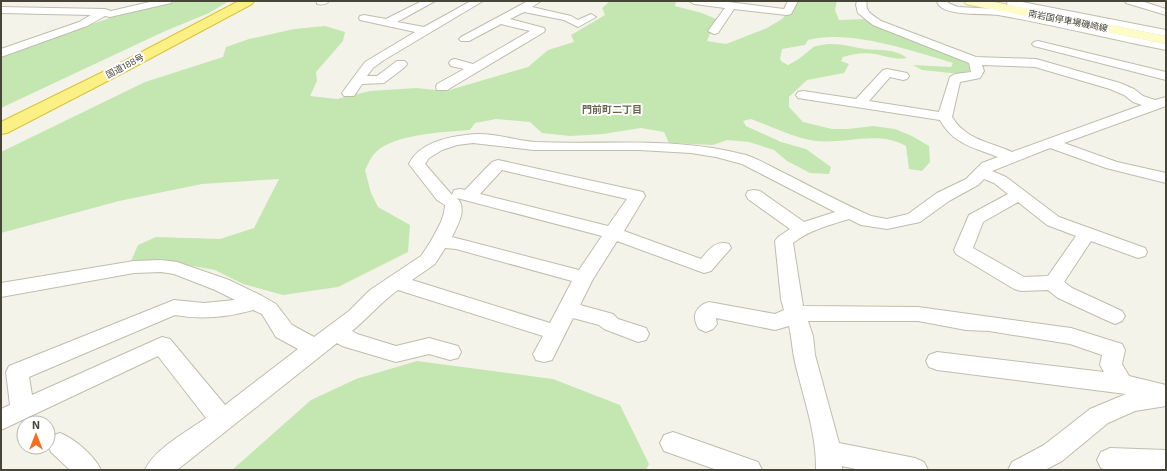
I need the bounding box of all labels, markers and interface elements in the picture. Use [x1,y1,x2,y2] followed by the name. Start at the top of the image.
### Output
[1027,7,1110,34] street label: 南岩国停車場磯崎線
[104,51,146,80] street label: 国道188号
[582,103,642,115] district label: 門前町二丁目
[16,415,56,455] north arrow
[32,418,40,431] text: N

